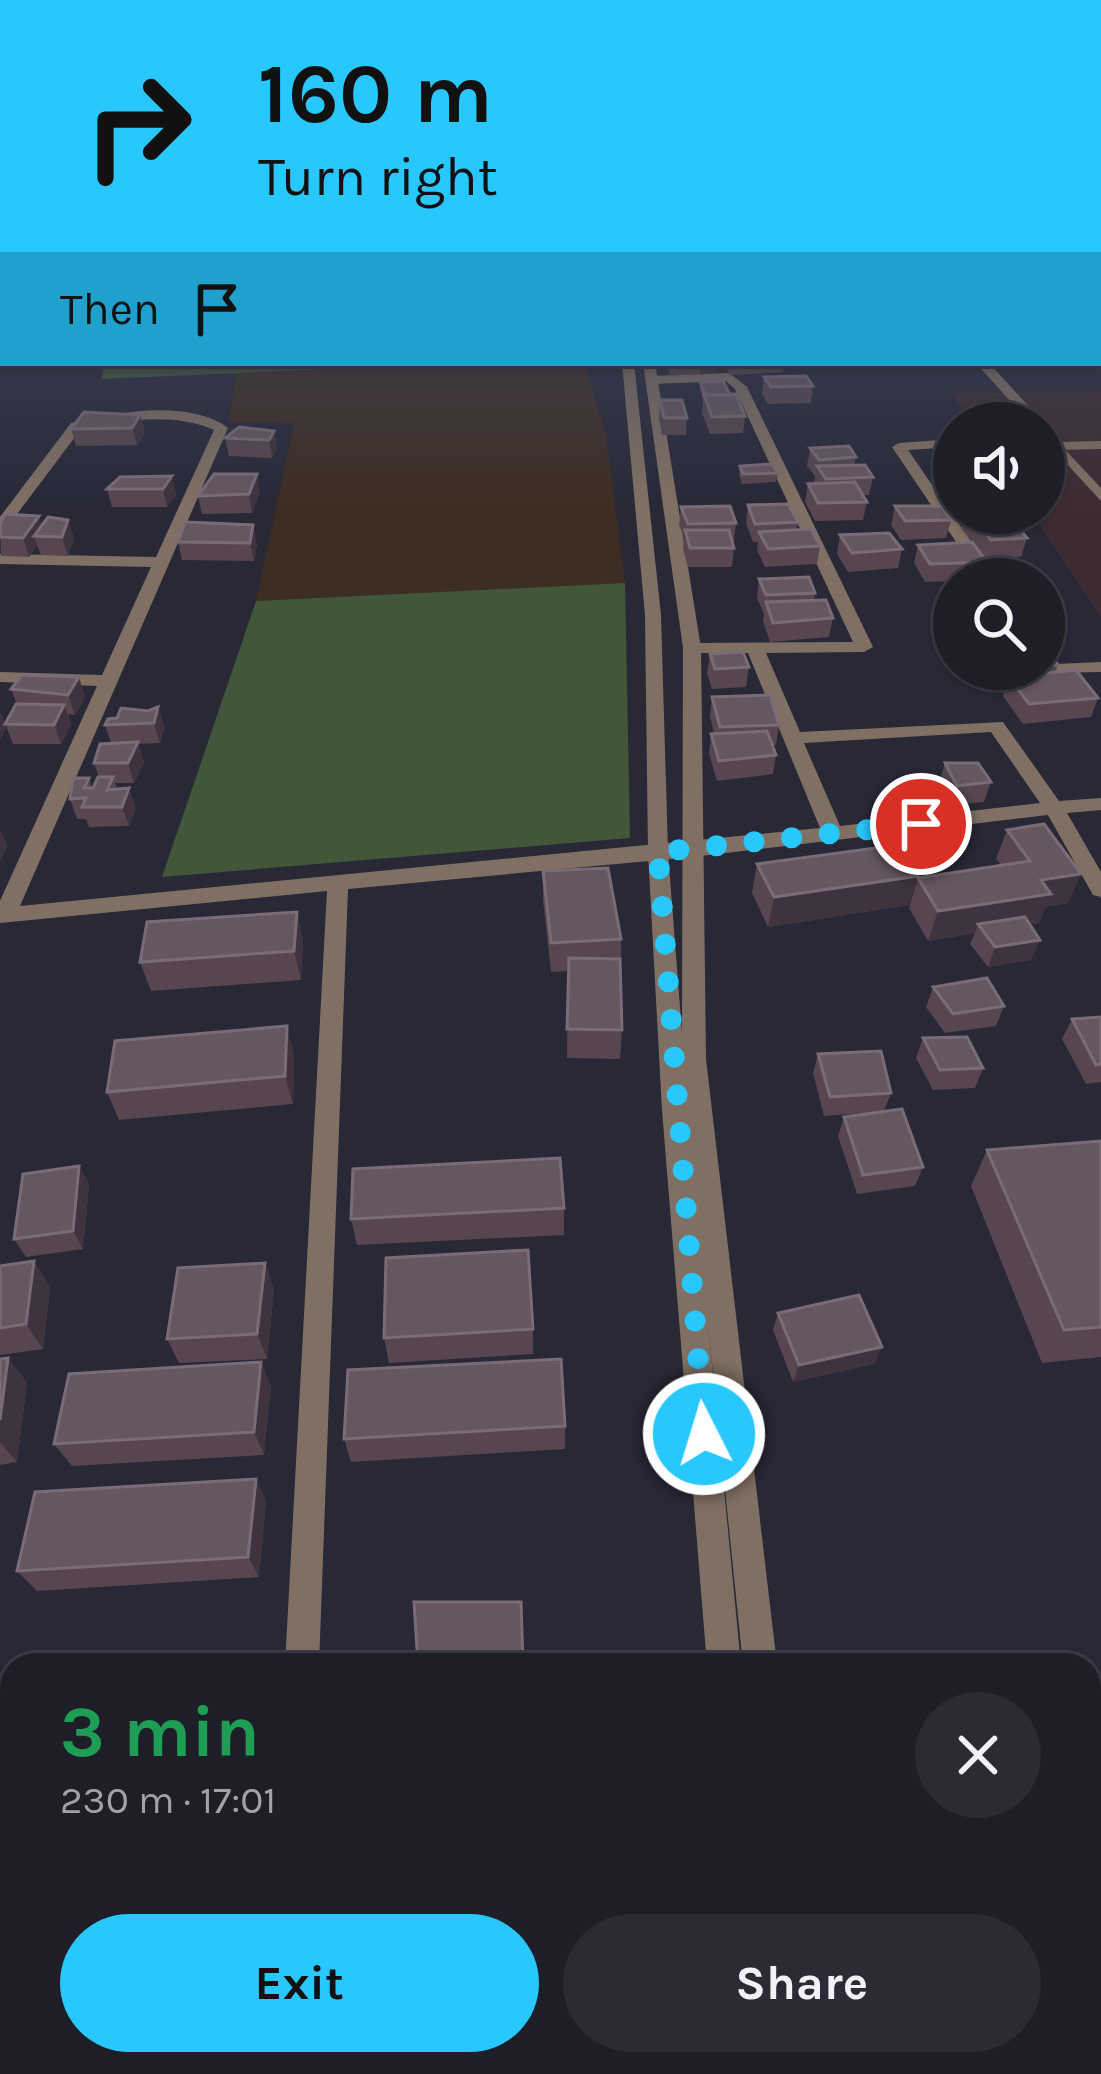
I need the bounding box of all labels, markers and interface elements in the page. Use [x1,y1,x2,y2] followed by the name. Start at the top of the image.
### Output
[258,45,493,143] text: 160 m
[60,48,216,204] icon: right
[258,145,498,209] text: Turn right
[184,276,250,342] icon: arrive
[60,283,160,335] text: Then
[933,402,1065,690] map controls
[933,402,1065,534] button: sound
[933,558,1065,690] button: search
[870,773,972,875] pin
[888,791,954,857] icon: arrive
[641,1371,767,1497] position arrow
[60,1690,260,1774] text: 3 min
[915,1692,1041,1818] button: close
[60,1777,276,1823] text: 230 m · 17:01
[60,1914,539,2052] button: Exit
[563,1914,1041,2052] button: Share

